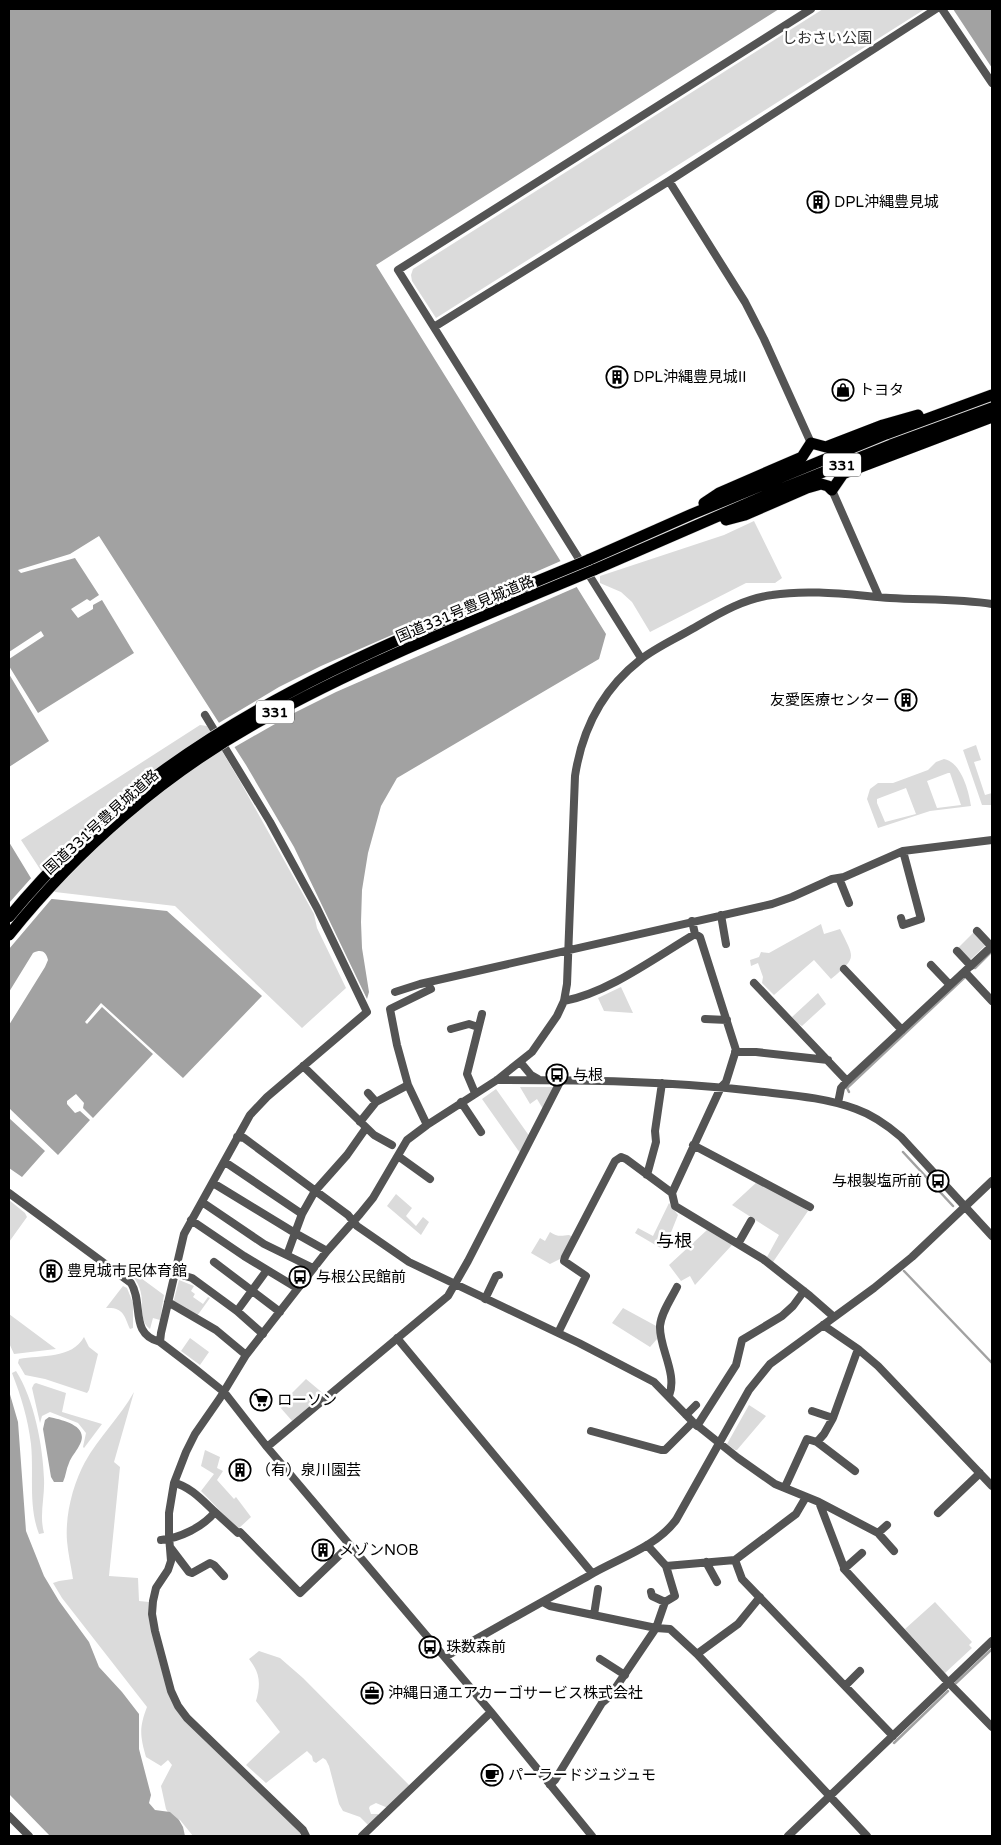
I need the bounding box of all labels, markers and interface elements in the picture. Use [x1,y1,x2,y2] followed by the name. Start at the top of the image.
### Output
[782,29,872,47] park label: しおさい公園
[806,190,830,214] building icon: DPL沖縄豊見城
[834,193,939,211] place label: DPL沖縄豊見城
[605,365,629,389] building icon: DPL沖縄豊見城II
[633,368,747,386] place label: DPL沖縄豊見城II
[831,378,855,402] shop icon: トヨタ
[859,381,904,399] place label: トヨタ
[823,454,861,476] road number: 331
[393,572,537,646] street label: 国道331号豊見城道路
[894,688,918,712] building icon: 友愛医療センター
[770,691,890,709] place label: 友愛医療センター
[256,700,294,724] road number: 331
[40,766,162,878] street label: 国道331号豊見城道路
[545,1063,569,1087] bus stop icon: 与根
[573,1066,603,1084] place label: 与根
[926,1169,950,1193] bus stop icon: 与根製塩所前
[832,1172,922,1190] place label: 与根製塩所前
[656,1230,692,1252] district label: 与根
[39,1259,63,1283] building icon: 豊見城市民体育館
[67,1262,187,1280] place label: 豊見城市民体育館
[288,1265,312,1289] bus stop icon: 与根公民館前
[316,1268,406,1286] place label: 与根公民館前
[249,1388,273,1412] supermarket icon: ローソン
[277,1391,337,1409] place label: ローソン
[228,1458,252,1482] building icon: （有）泉川園芸
[256,1461,361,1479] place label: （有）泉川園芸
[311,1538,335,1562] building icon: メゾンNOB
[339,1541,419,1559] place label: メゾンNOB
[418,1635,442,1659] bus stop icon: 珠数森前
[446,1638,506,1656] place label: 珠数森前
[360,1681,384,1705] office icon: 沖縄日通エアカーゴサービス株式会社
[388,1684,643,1702] place label: 沖縄日通エアカーゴサービス株式会社
[480,1763,504,1787] cafe icon: パーラードジュジュモ
[508,1766,656,1784] place label: パーラードジュジュモ

